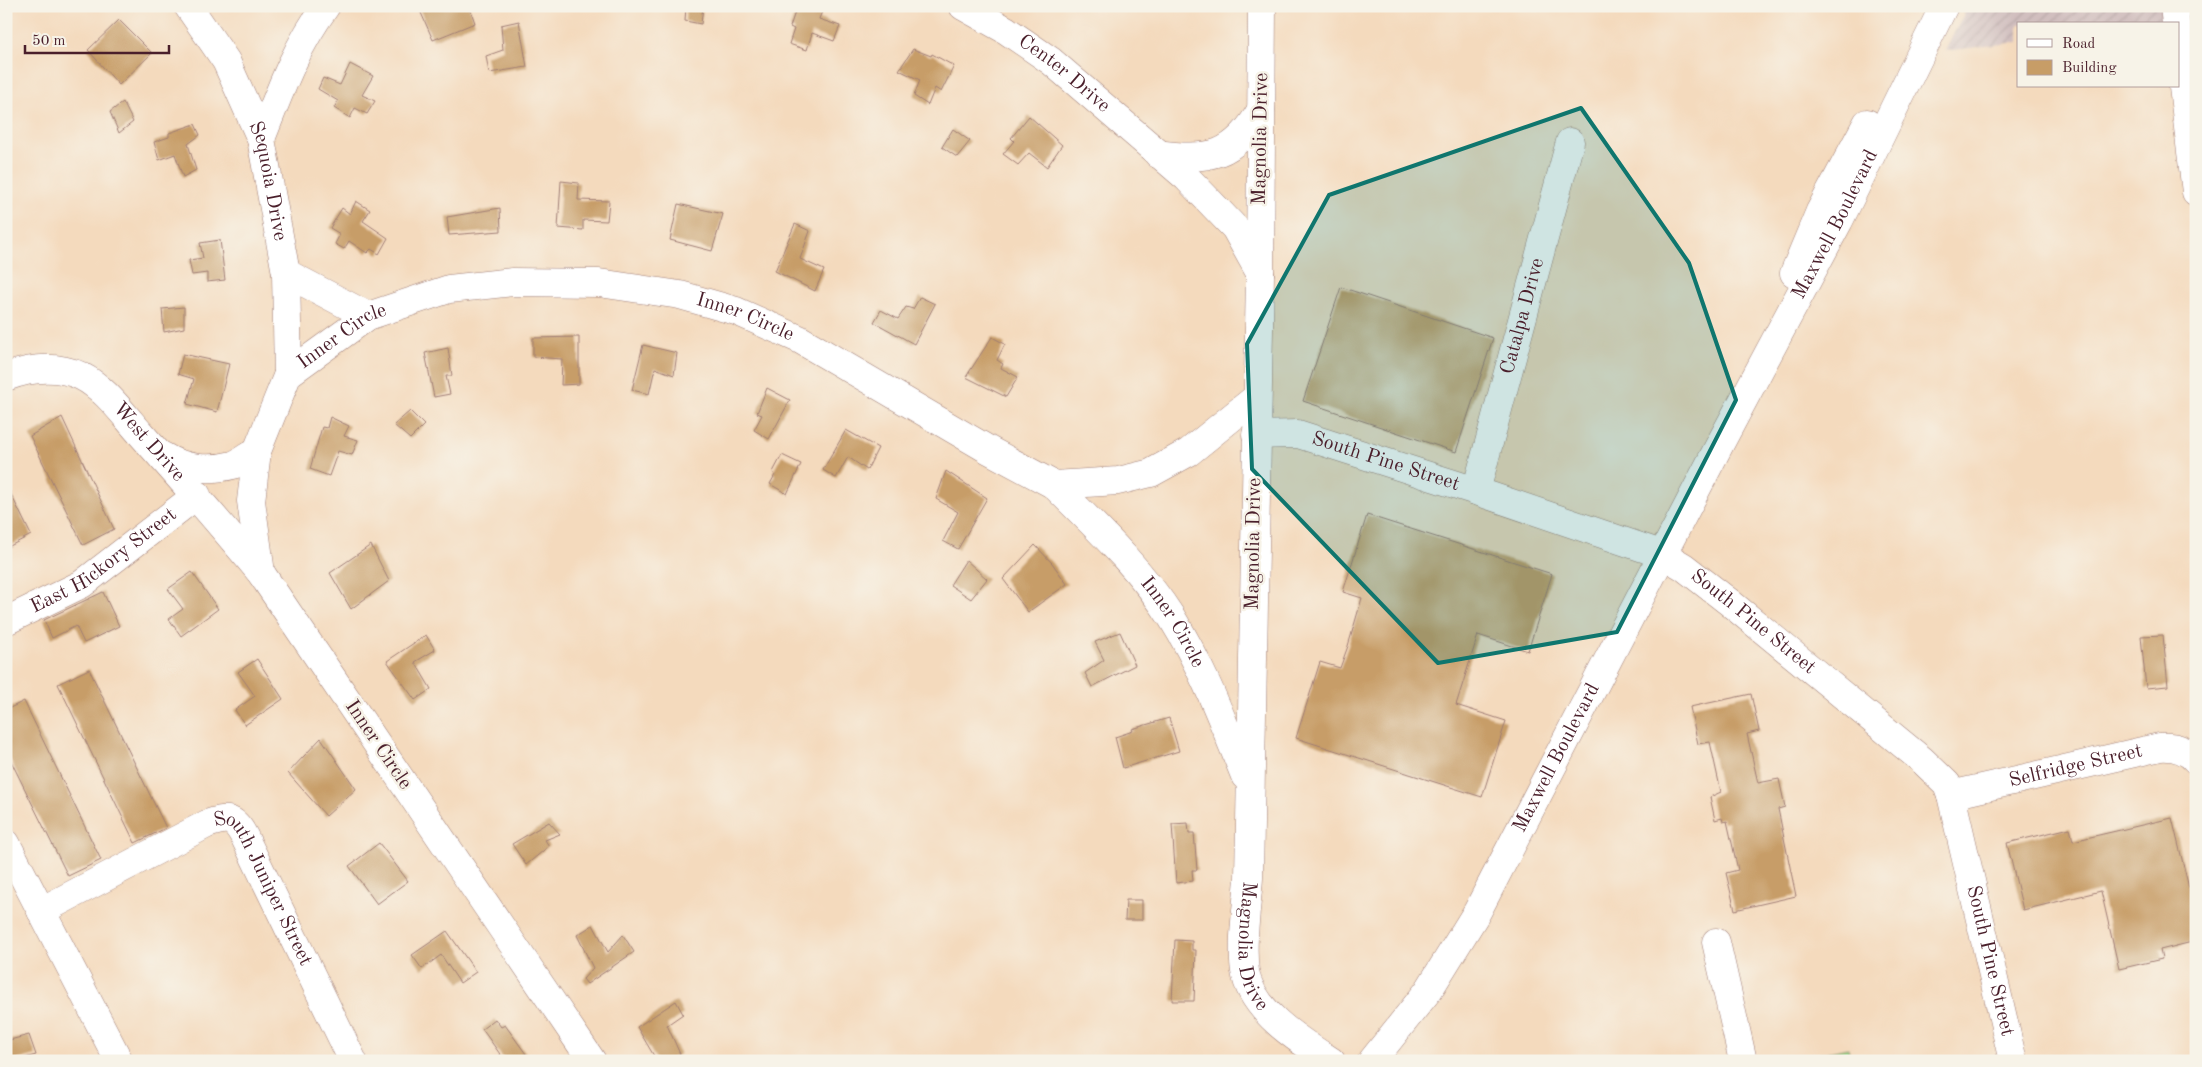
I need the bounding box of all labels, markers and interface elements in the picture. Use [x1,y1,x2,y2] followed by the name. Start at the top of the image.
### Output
[25,22,169,54] scale bar
[2017,22,2180,88] legend
[1014,31,1114,117] street label: Center Drive
[32,34,66,49] text: 50 m
[2062,37,2096,52] text: Road
[2062,61,2117,76] text: Building
[1250,73,1272,205] street label: Magnolia Drive
[245,119,290,242] street label: Sequoia Drive
[1789,147,1882,303] street label: Maxwell Boulevard
[1498,256,1548,377] street label: Catalpa Drive
[694,290,797,345] street label: Inner Circle
[294,301,389,373] street label: Inner Circle
[109,399,188,486] street label: West Drive
[1309,429,1462,495] street label: South Pine Street
[1243,478,1265,610] street label: Magnolia Drive
[27,505,180,617] street label: East Hickory Street
[1687,566,1819,678] street label: South Pine Street
[1136,573,1207,671] street label: Inner Circle
[1510,680,1604,836] street label: Maxwell Boulevard
[341,697,415,793] street label: Inner Circle
[2007,741,2144,791] street label: Selfridge Street
[212,809,315,969] street label: South Juniper Street
[1234,881,1272,1015] street label: Magnolia Drive
[1962,884,2017,1038] street label: South Pine Street

